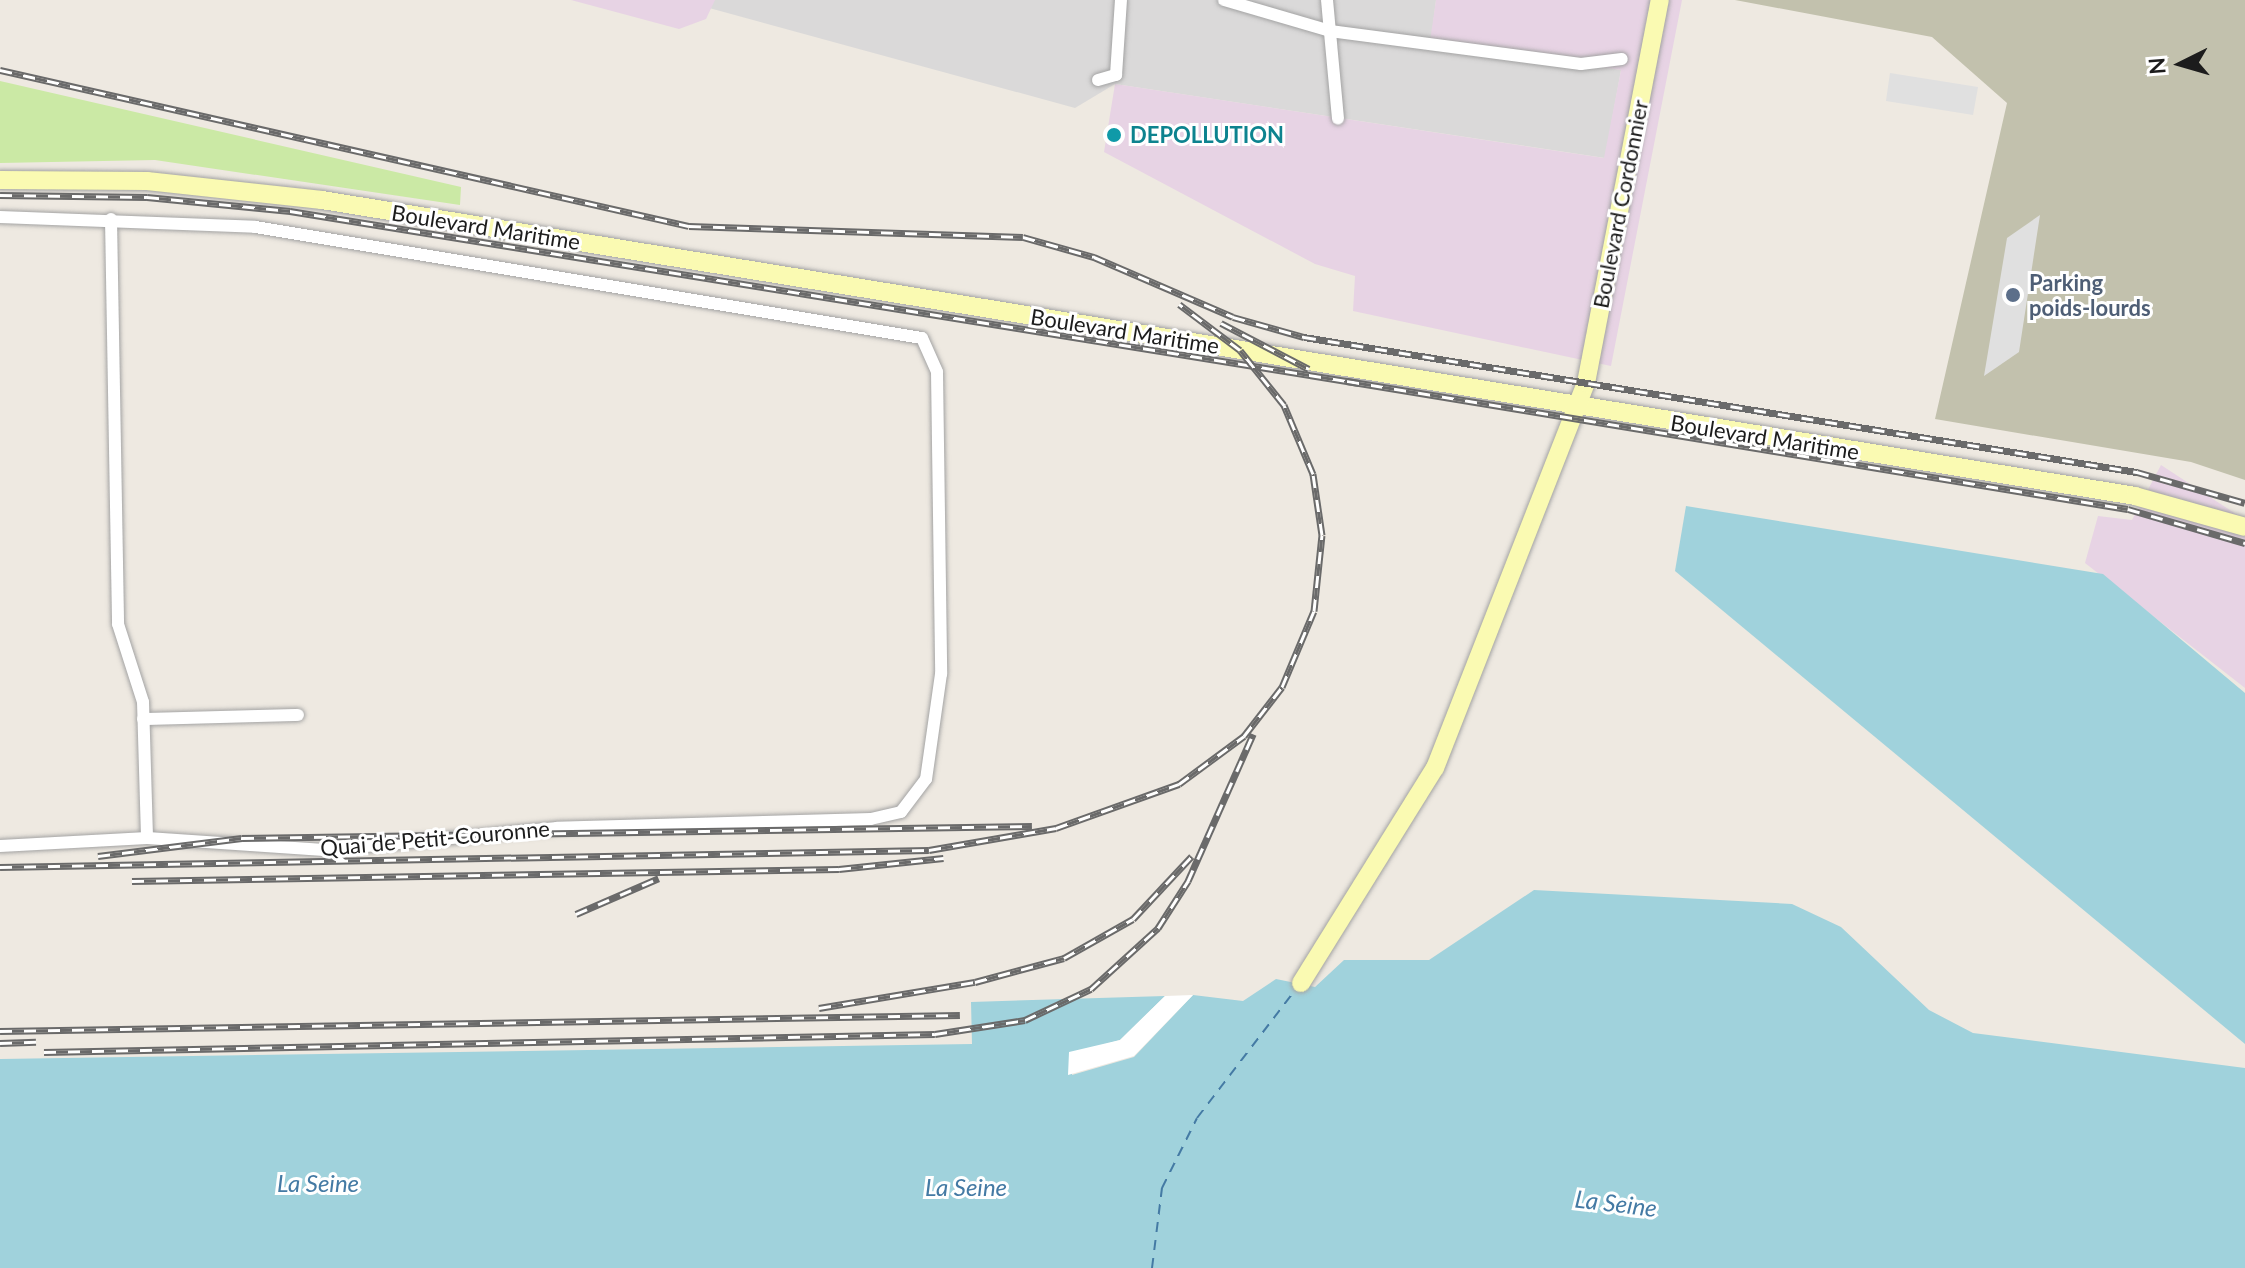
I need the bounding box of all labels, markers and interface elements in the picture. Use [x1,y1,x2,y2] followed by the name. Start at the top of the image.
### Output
[2141,24,2221,104] north arrow
[2142,57,2171,76] text: N
[1587,98,1653,310] street label: Boulevard Cordonnier
[1130,122,1284,148] place label: DEPOLLUTION
[1105,126,1123,144] marker: DEPOLLUTION
[390,199,582,255] street label: Boulevard Maritime
[2029,269,2151,320] place label: Parking poids-lourds
[2004,286,2022,304] marker: Parking poids-lourds
[1029,303,1221,359] street label: Boulevard Maritime
[1669,409,1861,465] street label: Boulevard Maritime
[319,815,551,861] street label: Quai de Petit-Couronne
[277,1169,359,1197] water label: La Seine
[925,1173,1007,1201] water label: La Seine
[1573,1184,1659,1222] water label: La Seine

